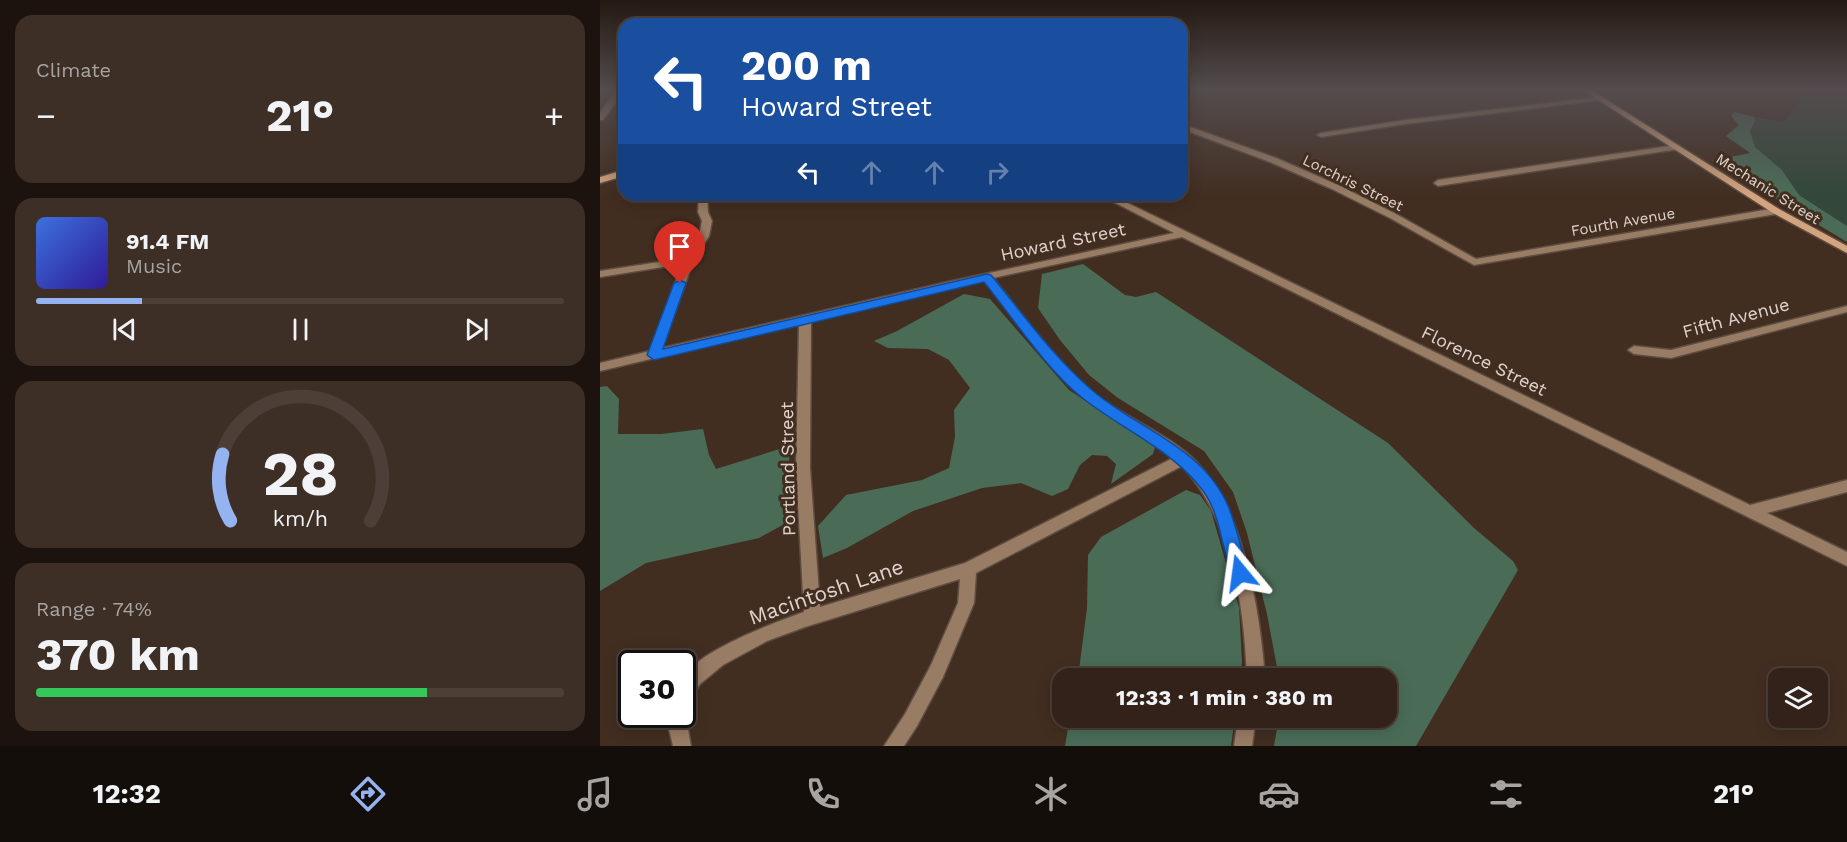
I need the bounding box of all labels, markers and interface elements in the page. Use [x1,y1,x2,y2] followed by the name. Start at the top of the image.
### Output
[741,41,872,90] text: 200 m
[642,42,720,120] icon: left
[36,58,111,82] text: Climate
[266,89,334,142] text: 21°
[741,91,932,123] text: Howard Street
[36,96,56,135] text: −
[544,96,564,135] text: +
[1713,150,1824,229] street label: Mechanic Street
[1300,151,1407,215] street label: Lorchris Street
[792,156,825,189] icon: left
[855,156,888,189] icon: ahead
[918,156,951,189] icon: ahead
[981,156,1014,189] icon: right
[1570,204,1676,240] street label: Fourth Avenue
[998,218,1128,265] street label: Howard Street
[654,221,705,283] pin
[126,229,209,254] text: 91.4 FM
[663,230,696,263] icon: arrive
[126,254,182,278] text: Music
[1680,293,1792,342] street label: Fifth Avenue
[108,313,141,346] icon: previous
[284,313,317,346] icon: pause
[460,313,493,346] icon: next
[1418,321,1551,400] street label: Florence Street
[776,401,799,536] street label: Portland Street
[262,438,338,511] text: 28
[272,507,328,532] text: km/h
[1208,541,1272,605] position arrow
[745,553,907,630] street label: Macintosh Lane
[36,597,152,621] text: Range · 74%
[36,628,200,681] text: 370 km
[618,650,696,728] speed limit sign: 30
[1768,668,1828,728] map controls
[1768,668,1828,728] button: layers
[1116,685,1333,710] text: 12:33 · 1 min · 380 m
[347,773,389,815] icon: directions
[574,773,616,815] icon: music
[802,773,844,815] icon: phone
[1030,773,1072,815] icon: climate
[1258,773,1300,815] icon: car
[1485,773,1527,815] icon: filters
[93,778,161,810] text: 12:32
[1713,778,1754,810] text: 21°

